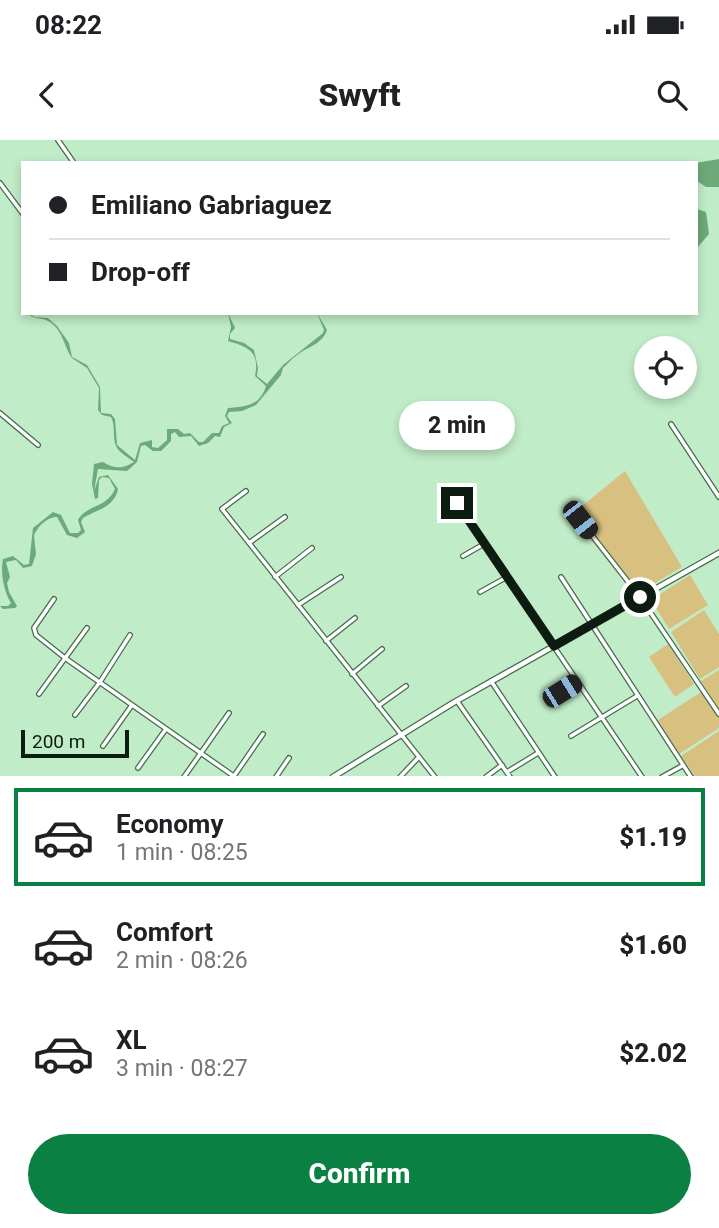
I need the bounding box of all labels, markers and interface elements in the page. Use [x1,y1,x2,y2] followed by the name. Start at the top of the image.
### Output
[35,10,102,40] text: 08:22
[28,76,66,114] icon: back
[318,76,401,114] text: Swyft
[653,76,691,114] icon: search
[91,190,332,220] text: Emiliano Gabriaguez
[91,257,190,287] text: Drop-off
[634,336,697,399] map controls
[634,336,697,399] button: locate
[399,402,515,450] callout: 2 min
[428,412,486,439] text: 2 min
[441,487,473,519] route end
[559,497,602,543] car
[624,581,656,613] route start
[539,671,586,711] car
[21,727,130,759] scale bar
[32,730,85,753] text: 200 m
[32,806,95,869] icon: car
[116,809,223,839] text: Economy
[619,822,687,852] text: $1.19
[116,839,248,866] text: 1 min · 08:25
[32,914,95,977] icon: car
[116,917,213,947] text: Comfort
[619,930,687,960] text: $1.60
[116,947,248,974] text: 2 min · 08:26
[32,1022,95,1085] icon: car
[116,1025,147,1055] text: XL
[619,1038,687,1068] text: $2.02
[116,1055,248,1082] text: 3 min · 08:27
[28,1134,691,1214] button: Confirm

